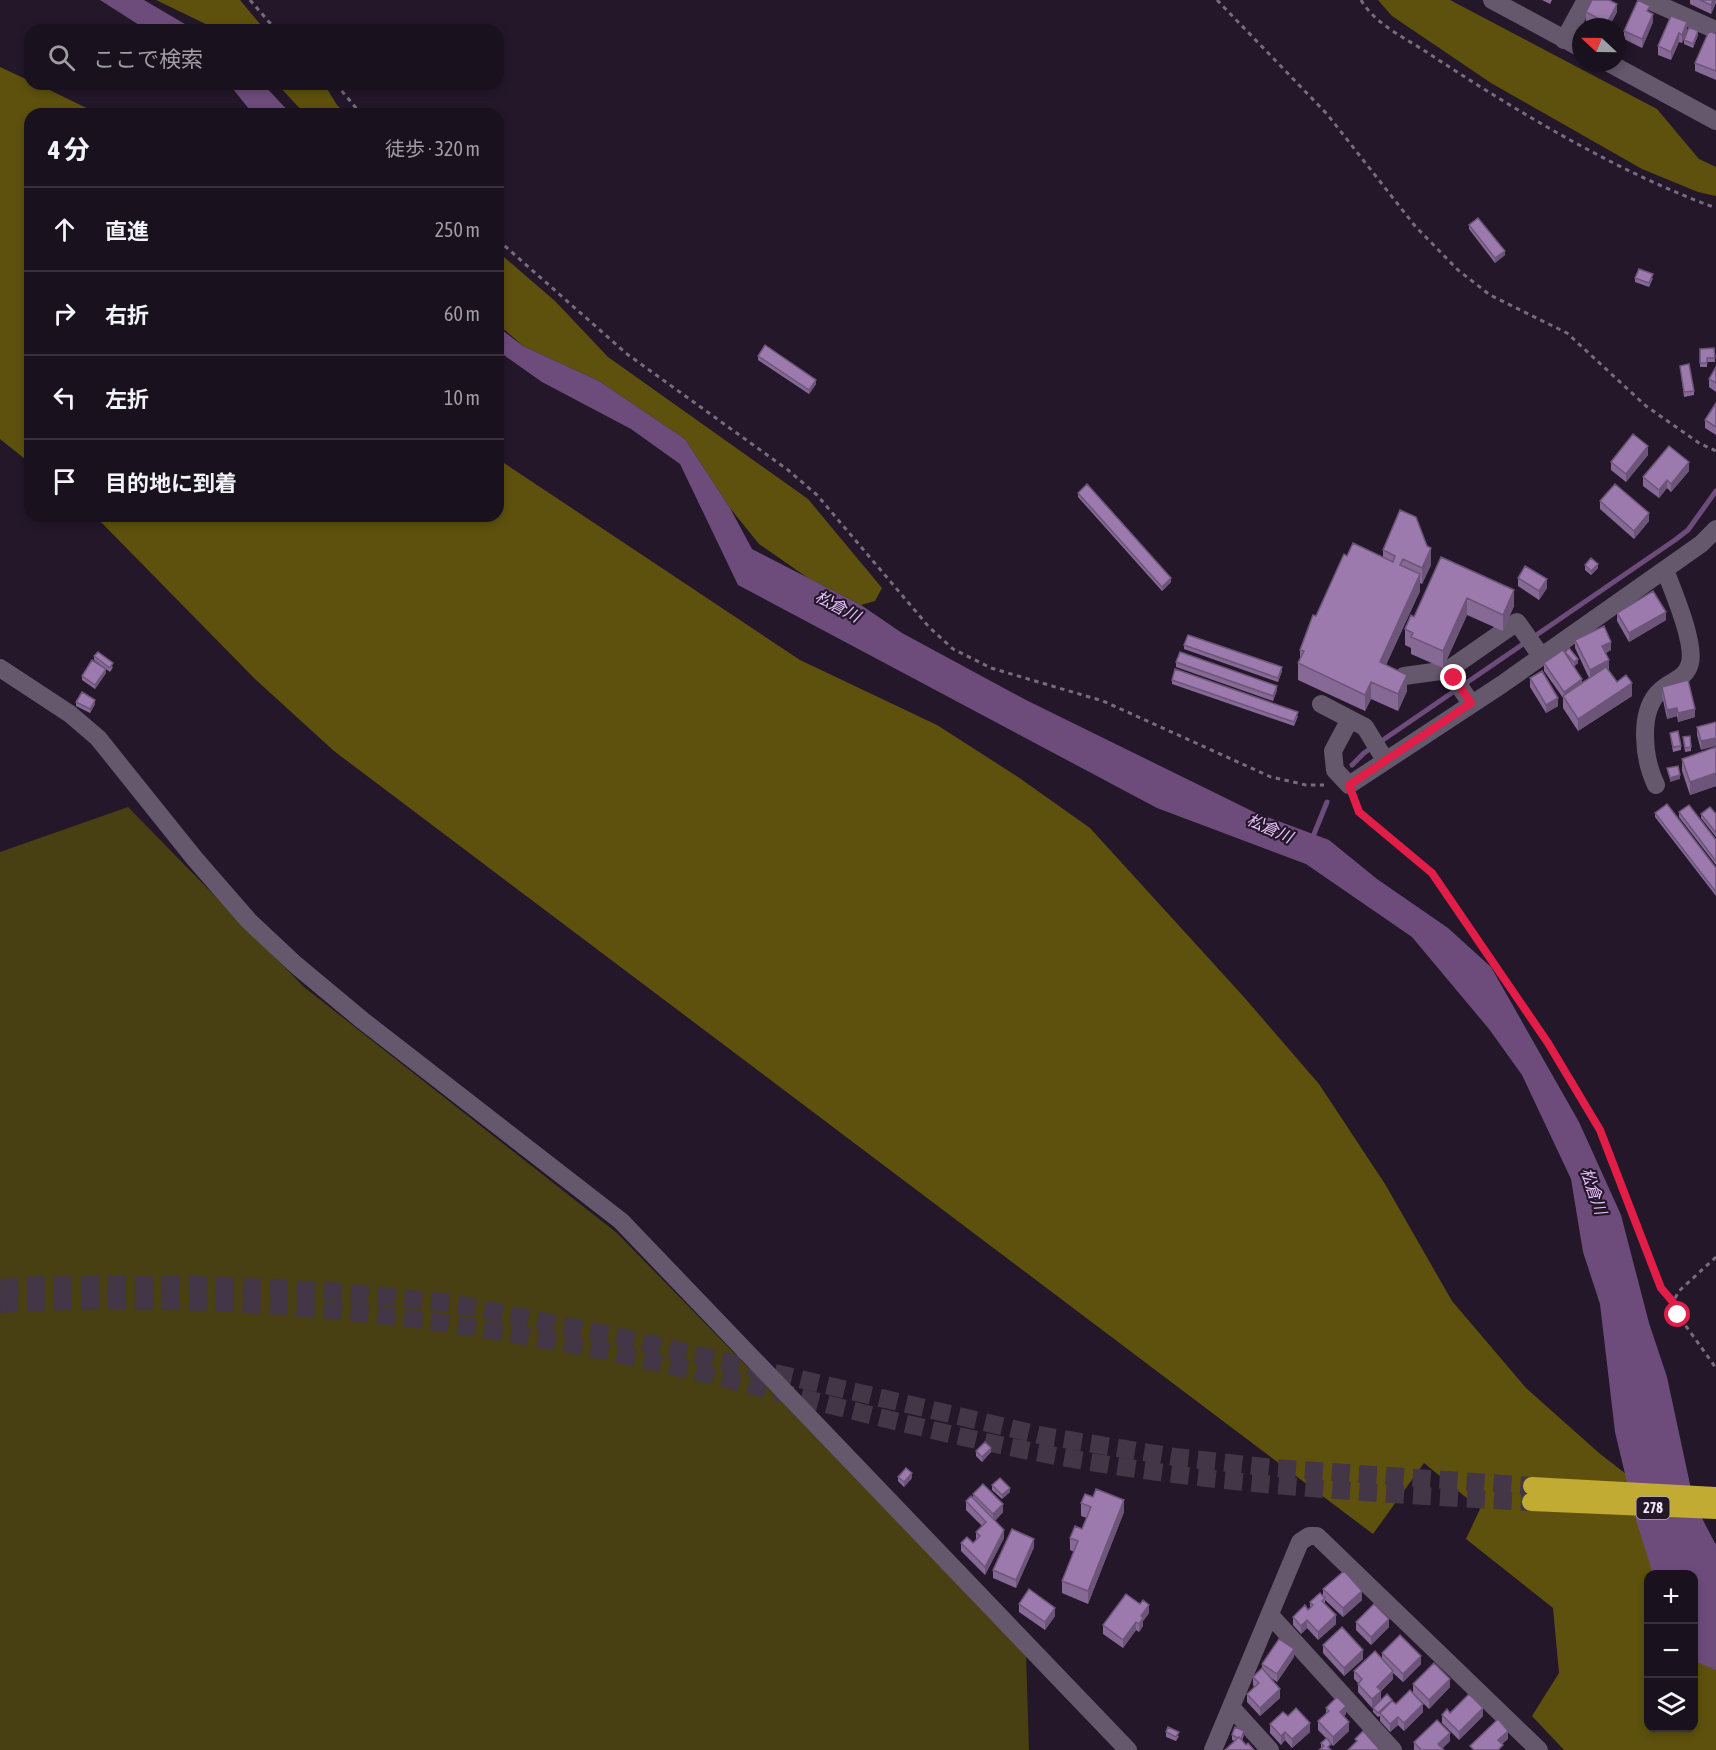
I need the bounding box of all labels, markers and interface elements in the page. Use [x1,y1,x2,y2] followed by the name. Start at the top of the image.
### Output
[1572,18,1626,72] north arrow
[24,24,504,90] search box
[45,41,78,74] icon: search
[93,46,203,72] text: ここで検索
[48,135,90,165] text: 4 分
[385,137,480,160] text: 徒歩 · 320 m
[48,213,81,246] icon: ahead
[105,218,149,244] text: 直進
[435,218,480,241] text: 250 m
[48,297,81,330] icon: right
[105,302,149,328] text: 右折
[444,302,480,325] text: 60 m
[48,381,81,414] icon: left
[105,386,149,412] text: 左折
[444,386,480,409] text: 10 m
[48,465,81,498] icon: arrive
[105,470,237,496] text: 目的地に到着
[813,587,865,626] water label: 松倉川
[1440,664,1466,690] route end
[1244,810,1297,847] water label: 松倉川
[1578,1165,1611,1219] water label: 松倉川
[1664,1301,1690,1327] route start
[1636,1497,1670,1519] road number: 278
[1644,1570,1698,1732] map controls
[1644,1570,1698,1624] button: +
[1644,1624,1698,1678] button: −
[1644,1678,1698,1732] button: layers

